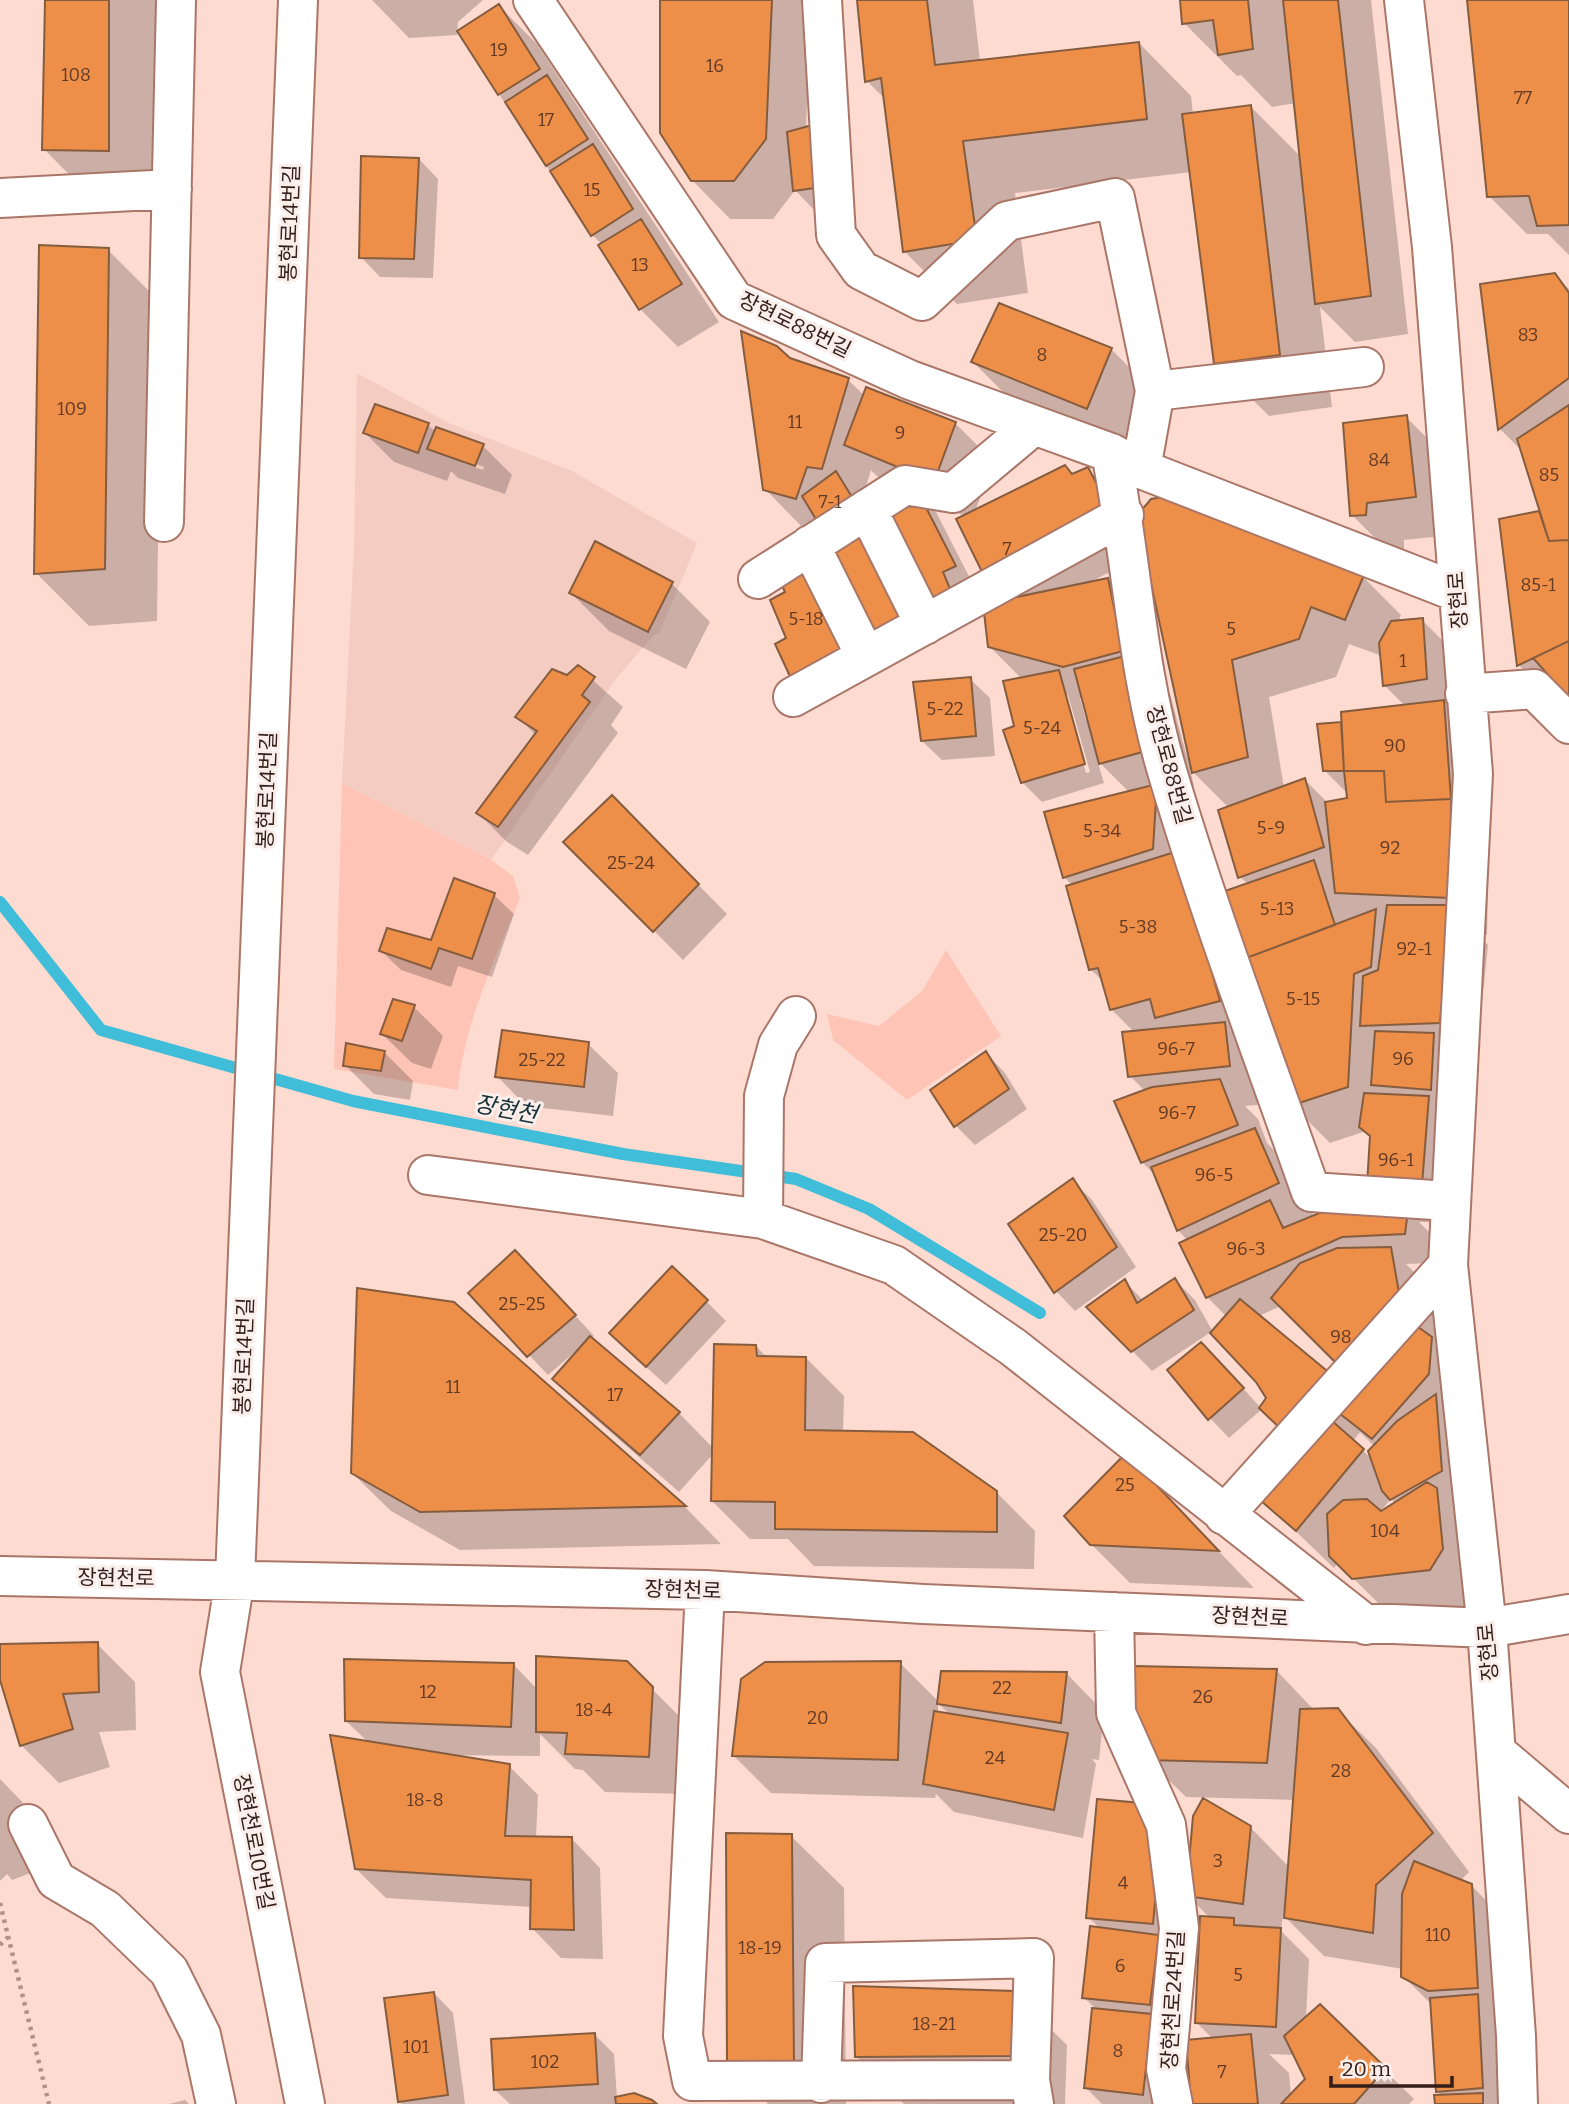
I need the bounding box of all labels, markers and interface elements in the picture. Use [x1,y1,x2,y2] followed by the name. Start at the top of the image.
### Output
[490,39,508,61] house number: 19
[706,55,724,77] house number: 16
[61,64,91,86] house number: 108
[1514,87,1532,109] house number: 77
[538,109,554,131] house number: 17
[275,164,305,282] street label: 봉현로14번길
[584,179,600,201] house number: 15
[631,254,649,276] house number: 13
[735,287,855,363] street label: 장현로88번길
[1518,324,1538,346] house number: 83
[1037,344,1047,366] house number: 8
[57,398,87,420] house number: 109
[788,411,803,433] house number: 11
[895,422,905,444] house number: 9
[1368,449,1390,471] house number: 84
[1539,464,1559,486] house number: 85
[818,491,842,513] house number: 7-1
[1002,538,1012,560] house number: 7
[1443,570,1473,630] street label: 장현로
[1520,574,1556,596] house number: 85-1
[788,608,824,630] house number: 5-18
[1226,618,1236,640] house number: 5
[1399,650,1407,672] house number: 1
[926,698,964,720] house number: 5-22
[1141,703,1197,827] street label: 장현로88번길
[1023,717,1061,739] house number: 5-24
[252,731,282,849] street label: 봉현로14번길
[1384,735,1406,757] house number: 90
[1257,817,1285,839] house number: 5-9
[1083,820,1122,842] house number: 5-34
[1380,837,1400,859] house number: 92
[607,852,655,874] house number: 25-24
[1260,898,1294,920] house number: 5-13
[1119,916,1157,938] house number: 5-38
[1396,938,1432,960] house number: 92-1
[1286,988,1320,1010] house number: 5-15
[1157,1038,1195,1060] house number: 96-7
[1392,1048,1414,1070] house number: 96
[519,1049,565,1071] house number: 25-22
[472,1089,543,1129] water label: 장현천
[1158,1102,1196,1124] house number: 96-7
[1378,1149,1415,1171] house number: 96-1
[1195,1164,1233,1186] house number: 96-5
[1039,1224,1087,1246] house number: 25-20
[1226,1238,1266,1260] house number: 96-3
[499,1293,545,1315] house number: 25-25
[229,1297,259,1415] street label: 봉현로14번길
[1330,1326,1352,1348] house number: 98
[446,1376,461,1398] house number: 11
[607,1384,623,1406] house number: 17
[1115,1474,1135,1496] house number: 25
[1370,1520,1400,1542] house number: 104
[77,1564,155,1592] street label: 장현천로
[644,1576,722,1604] street label: 장현천로
[1211,1602,1289,1632] street label: 장현천로
[1473,1622,1503,1682] street label: 장현로
[992,1677,1012,1699] house number: 22
[419,1681,437,1703] house number: 12
[1193,1686,1213,1708] house number: 26
[576,1699,613,1721] house number: 18-4
[807,1707,829,1729] house number: 20
[985,1747,1006,1769] house number: 24
[1331,1760,1351,1782] house number: 28
[228,1772,280,1912] street label: 장현천로10번길
[406,1789,444,1811] house number: 18-8
[1213,1850,1223,1872] house number: 3
[1118,1872,1129,1894] house number: 4
[1425,1924,1451,1946] house number: 110
[1156,1930,1190,2070] street label: 장현천로24번길
[738,1937,782,1959] house number: 18-19
[1115,1955,1125,1977] house number: 6
[1233,1964,1243,1986] house number: 5
[912,2013,956,2035] house number: 18-21
[403,2036,430,2058] house number: 101
[1113,2040,1123,2062] house number: 8
[1331,2044,1452,2088] scale bar
[531,2051,559,2073] house number: 102
[1342,2056,1391,2082] text: 20 m
[1217,2061,1227,2083] house number: 7

